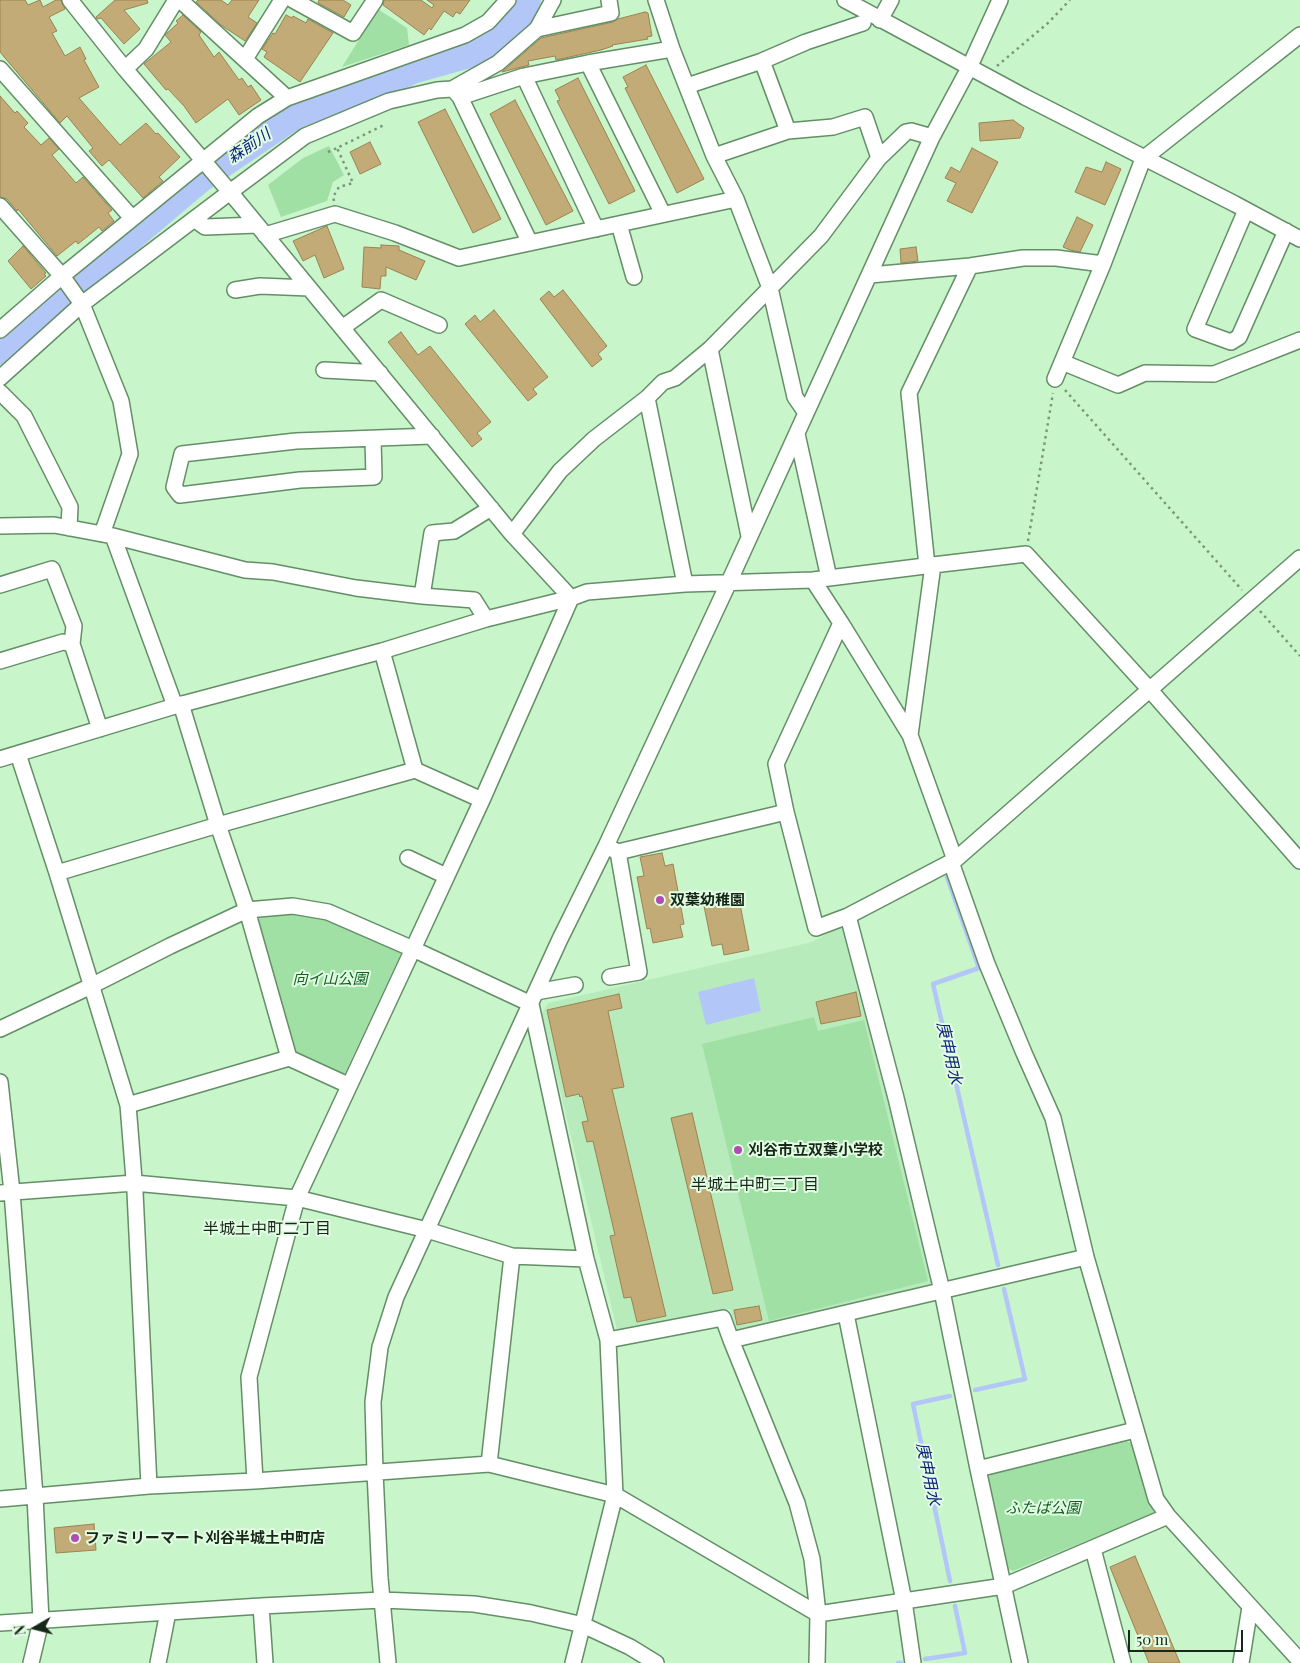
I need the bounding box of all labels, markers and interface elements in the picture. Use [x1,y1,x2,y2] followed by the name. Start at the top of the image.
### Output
[224,125,274,167] water label: 森前川
[670,891,745,909] place label: 双葉幼稚園
[654,894,666,906] marker: 双葉幼稚園
[293,970,367,988] park label: 向イ山公園
[932,1020,966,1086] water label: 庚申用水
[748,1141,883,1159] place label: 刈谷市立双葉小学校
[732,1144,744,1156] marker: 刈谷市立双葉小学校
[691,1175,819,1195] district label: 半城土中町三丁目
[203,1219,331,1239] district label: 半城土中町二丁目
[912,1441,944,1507] water label: 庚申用水
[1006,1499,1080,1517] park label: ふたば公園
[85,1529,325,1547] place label: ファミリーマート刈谷半城土中町店
[69,1532,81,1544] marker: ファミリーマート刈谷半城土中町店
[10,1603,60,1653] north arrow
[1130,1620,1245,1652] scale bar
[10,1624,30,1636] text: N
[1136,1629,1168,1649] text: 50 m

